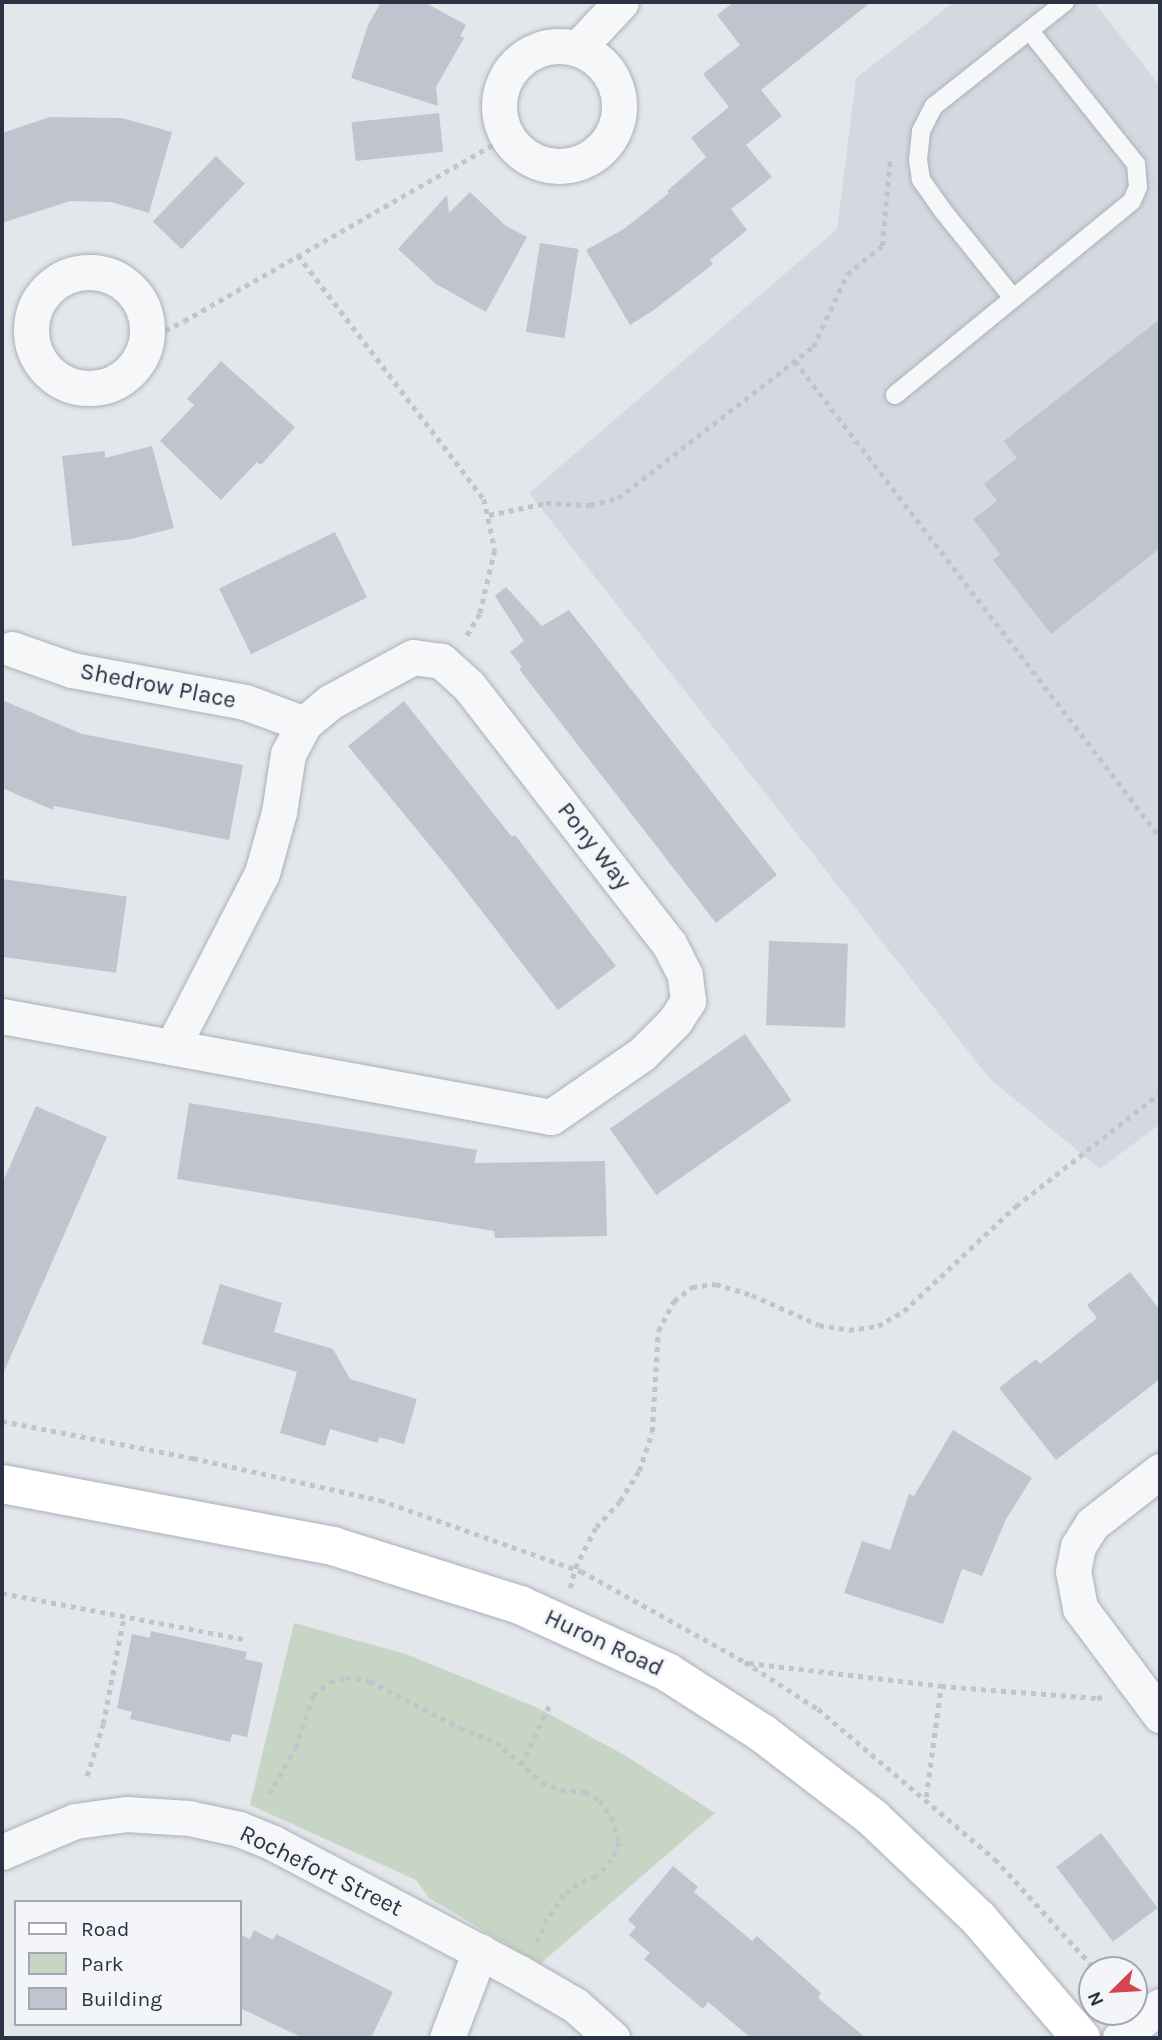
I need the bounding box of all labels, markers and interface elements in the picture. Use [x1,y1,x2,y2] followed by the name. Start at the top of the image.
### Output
[78,657,238,715] street label: Shedrow Place
[551,797,637,895] street label: Pony Way
[540,1603,668,1683] street label: Huron Road
[235,1819,407,1923] street label: Rochefort Street
[14,1900,242,2026] legend
[81,1917,129,1941] text: Road
[81,1952,124,1976] text: Park
[1078,1956,1148,2026] north arrow
[81,1987,162,2011] text: Building
[1083,1988,1108,2009] text: N

